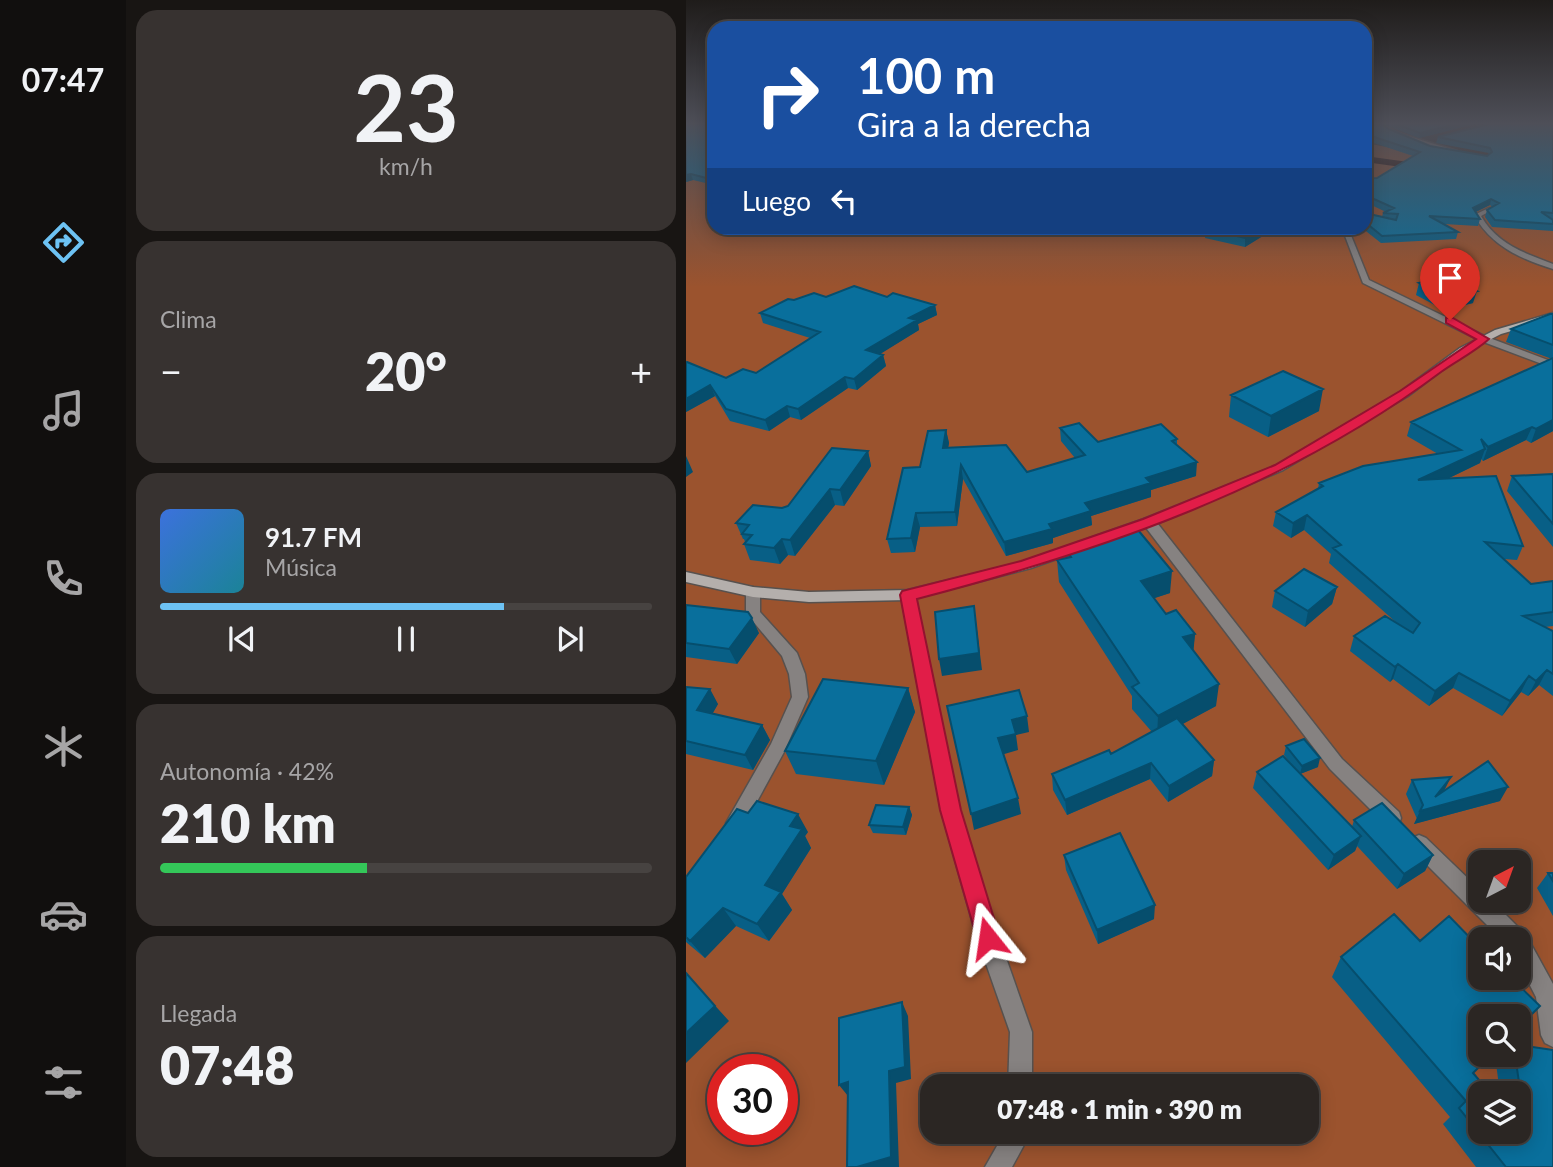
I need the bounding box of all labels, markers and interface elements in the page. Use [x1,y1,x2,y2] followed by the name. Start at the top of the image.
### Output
[857,46,995,104] text: 100 m
[742,49,833,140] icon: right
[353,52,459,161] text: 23
[22,60,104,99] text: 07:47
[857,105,1091,144] text: Gira a la derecha
[379,152,433,180] text: km/h
[825,182,863,220] icon: left
[742,185,811,217] text: Luego
[39,218,88,267] icon: directions
[1420,248,1480,320] pin
[1431,259,1469,297] icon: arrive
[160,305,217,333] text: Clima
[365,340,447,402] text: 20°
[160,348,182,394] text: −
[630,348,652,394] text: +
[39,386,88,435] icon: music
[265,521,362,553] text: 91.7 FM
[265,553,337,581] text: Música
[39,554,88,603] icon: phone
[223,620,261,658] icon: previous
[387,620,425,658] icon: pause
[551,620,589,658] icon: next
[39,722,88,771] icon: climate
[160,757,334,785] text: Autonomía · 42%
[160,792,336,854] text: 210 km
[1468,850,1531,914] north arrow
[1468,850,1531,1144] map controls
[39,890,88,939] icon: car
[951,901,1025,975] position arrow
[1468,927,1531,990] button: sound
[160,999,237,1027] text: Llegada
[1468,1004,1531,1067] button: search
[160,1034,294,1096] text: 07:48
[707,1054,798,1145] speed limit sign: 30
[39,1058,88,1107] icon: filters
[1468,1081,1531,1144] button: layers
[997,1093,1242,1125] text: 07:48 · 1 min · 390 m

